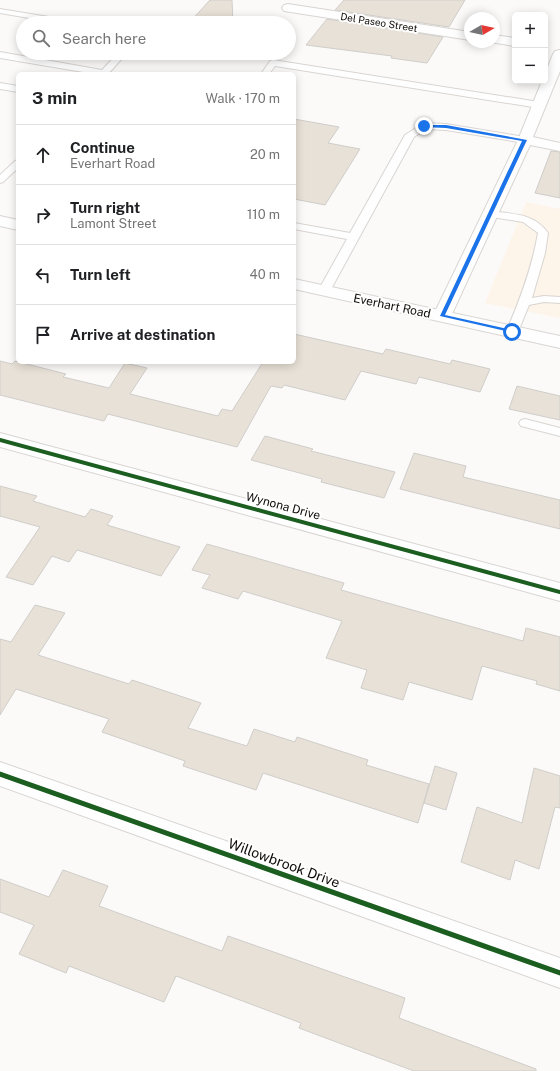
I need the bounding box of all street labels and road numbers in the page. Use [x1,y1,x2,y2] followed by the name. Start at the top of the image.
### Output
[340,10,418,34] street label: Del Paseo Street
[352,291,432,321] street label: Everhart Road
[244,489,322,523] street label: Wynona Drive
[226,835,342,891] street label: Willowbrook Drive

